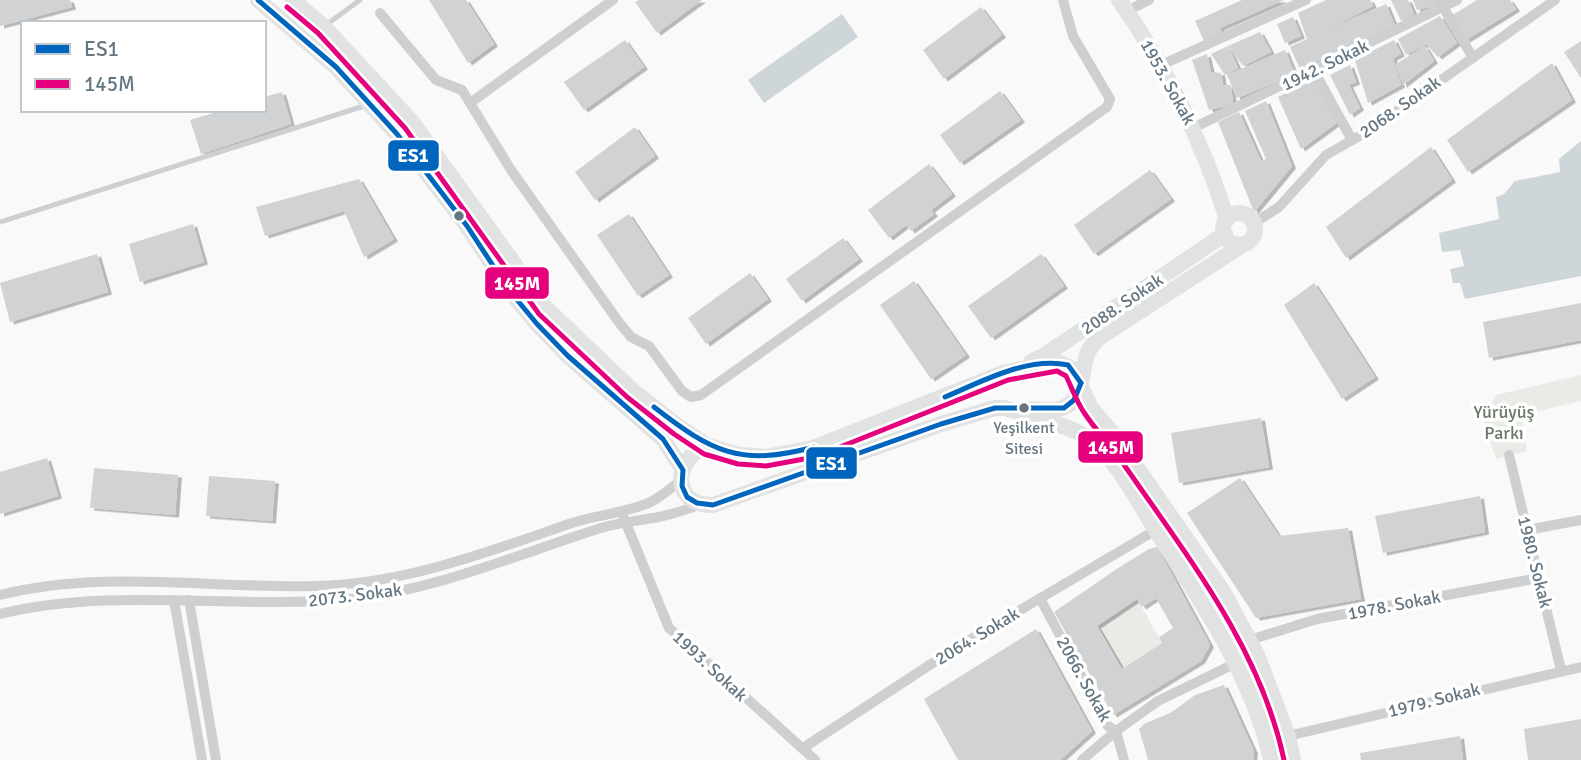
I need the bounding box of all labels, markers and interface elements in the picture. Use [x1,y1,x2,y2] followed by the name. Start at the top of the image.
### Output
[21,21,266,112] legend
[1278,34,1372,96] street label: 1942. Sokak
[84,36,119,62] text: ES1
[1136,36,1200,128] street label: 1953. Sokak
[84,71,135,97] text: 145M
[1355,71,1445,143] street label: 2068. Sokak
[387,139,440,172] line badge: ES1
[397,144,429,168] text: ES1
[452,209,466,223] unlabelled marker
[484,266,550,300] line badge: 145M
[1077,269,1167,339] street label: 2088. Sokak
[494,272,540,296] text: 145M
[1017,401,1031,415] marker: Yeşilkent Sitesi
[1474,401,1535,444] park label: Yürüyüş Parkı
[993,418,1055,459] place label: Yeşilkent Sitesi
[1077,430,1144,464] line badge: 145M
[1088,436,1134,460] text: 145M
[805,446,858,480] line badge: ES1
[815,452,847,476] text: ES1
[1513,514,1557,610] street label: 1980. Sokak
[307,578,403,612] street label: 2073. Sokak
[1346,585,1442,625] street label: 1978. Sokak
[931,602,1023,670] street label: 2064. Sokak
[668,626,752,706] street label: 1993. Sokak
[1052,633,1116,725] street label: 2066. Sokak
[1386,678,1482,722] street label: 1979. Sokak

